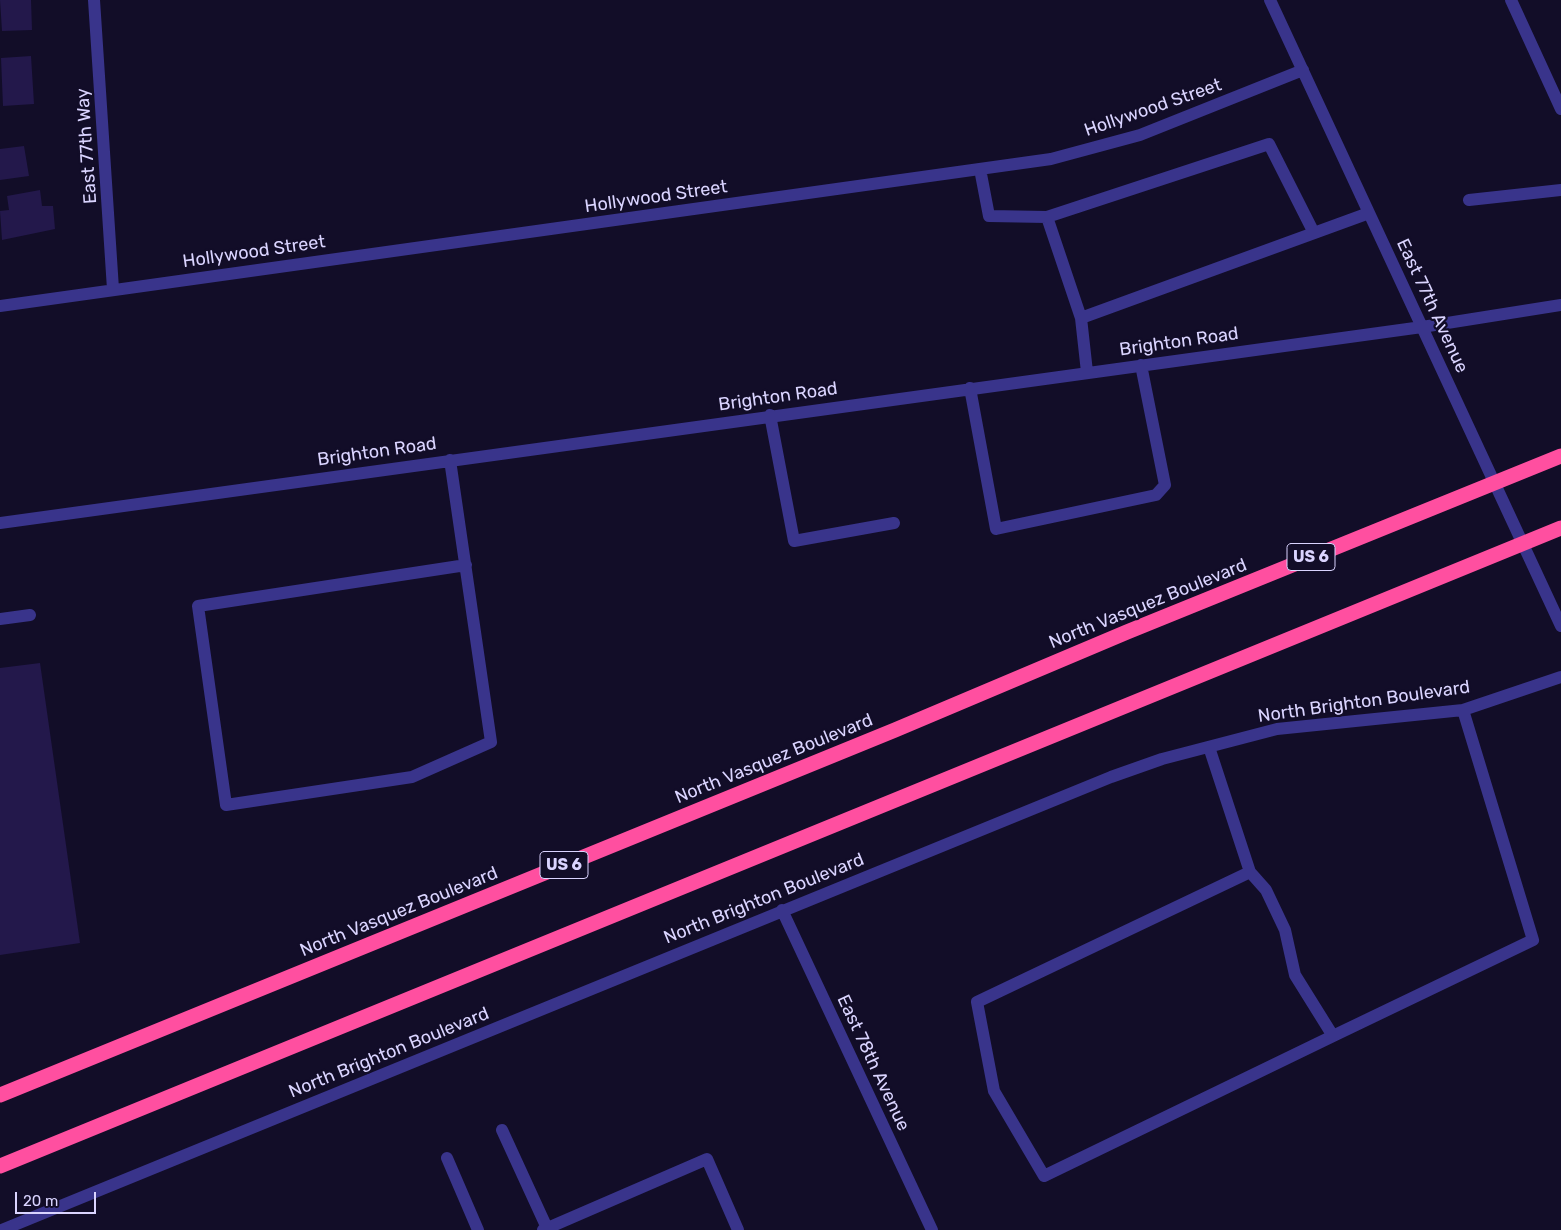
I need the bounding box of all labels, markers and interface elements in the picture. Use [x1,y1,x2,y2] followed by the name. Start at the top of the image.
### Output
[1081,74,1225,142] street label: Hollywood Street
[72,87,102,205] street label: East 77th Way
[583,176,729,218] street label: Hollywood Street
[181,231,327,273] street label: Hollywood Street
[1391,236,1473,376] street label: East 77th Avenue
[1118,323,1240,361] street label: Brighton Road
[717,378,839,416] street label: Brighton Road
[316,433,438,471] street label: Brighton Road
[1287,544,1335,570] road number: US 6
[1046,554,1250,654] street label: North Vasquez Boulevard
[1257,676,1471,728] street label: North Brighton Boulevard
[672,709,876,809] street label: North Vasquez Boulevard
[661,849,867,949] street label: North Brighton Boulevard
[540,852,588,878] road number: US 6
[297,862,501,962] street label: North Vasquez Boulevard
[832,992,914,1134] street label: East 78th Avenue
[286,1003,492,1103] street label: North Brighton Boulevard
[18,1182,99,1214] scale bar
[23,1192,58,1210] text: 20 m

